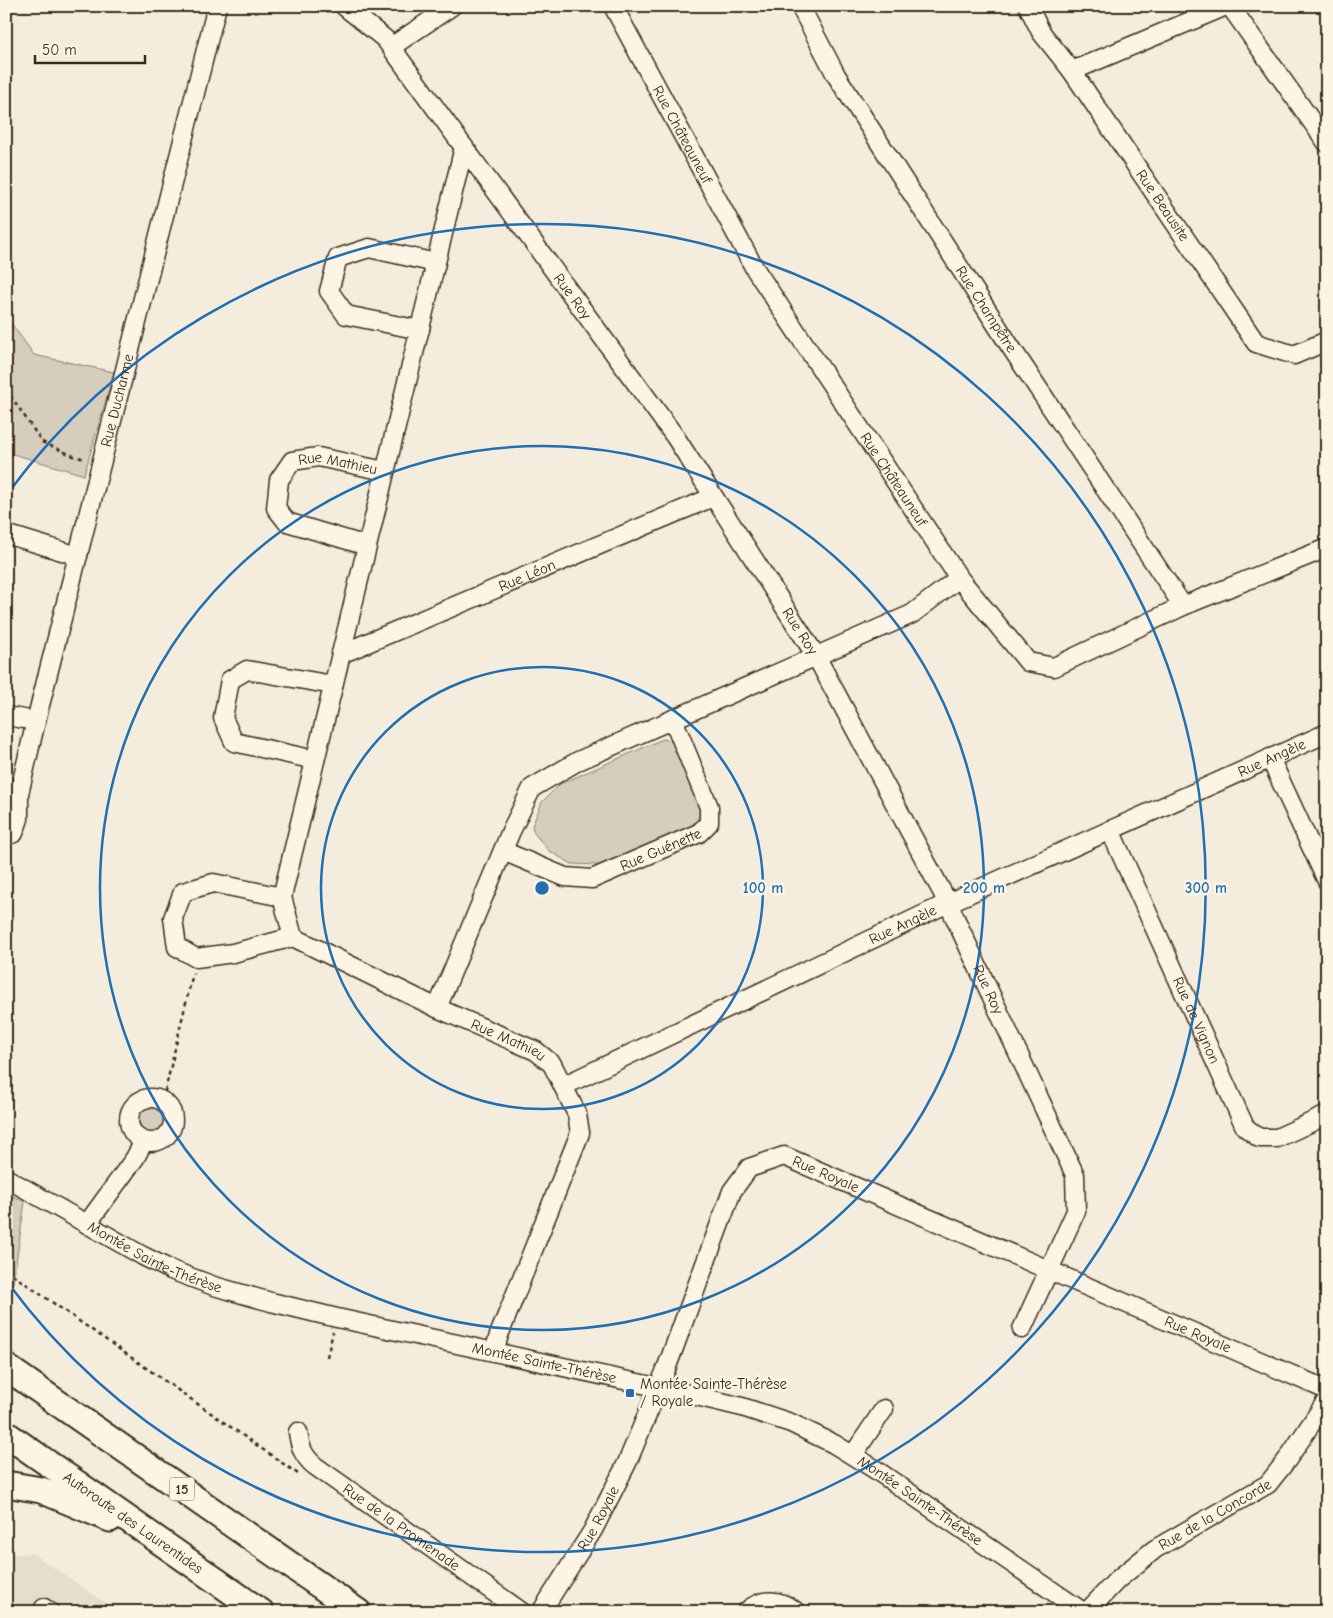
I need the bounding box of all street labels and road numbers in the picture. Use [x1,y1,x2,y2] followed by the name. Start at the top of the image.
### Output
[649,82,716,187] street label: Rue Châteauneuf
[1132,166,1194,245] street label: Rue Beausite
[952,262,1021,356] street label: Rue Champêtre
[550,270,596,323] street label: Rue Roy
[97,352,138,449] street label: Rue Ducharme
[856,429,932,530] street label: Rue Châteauneuf
[297,447,379,478] street label: Rue Mathieu
[496,555,558,595] street label: Rue Léon
[778,604,822,658] street label: Rue Roy
[1235,735,1309,781] street label: Rue Angèle
[617,824,704,875] street label: Rue Guénette
[866,901,940,948] street label: Rue Angèle
[969,962,1008,1017] street label: Rue Roy
[1169,974,1224,1067] street label: Rue de Vignon
[468,1015,550,1065] street label: Rue Mathieu
[790,1152,862,1197] street label: Rue Royale
[84,1217,224,1297] street label: Montée Sainte-Thérèse
[1162,1312,1234,1357] street label: Rue Royale
[470,1338,619,1387] street label: Montée Sainte-Thérèse
[854,1452,986,1550] street label: Montée Sainte-Thérèse
[60,1468,206,1578] street label: Autoroute des Laurentides
[1155,1475,1275,1554] street label: Rue de la Concorde
[170,1478,194,1500] road number: 15
[339,1480,464,1575] street label: Rue de la Promenade
[573,1482,623,1554] street label: Rue Royale

